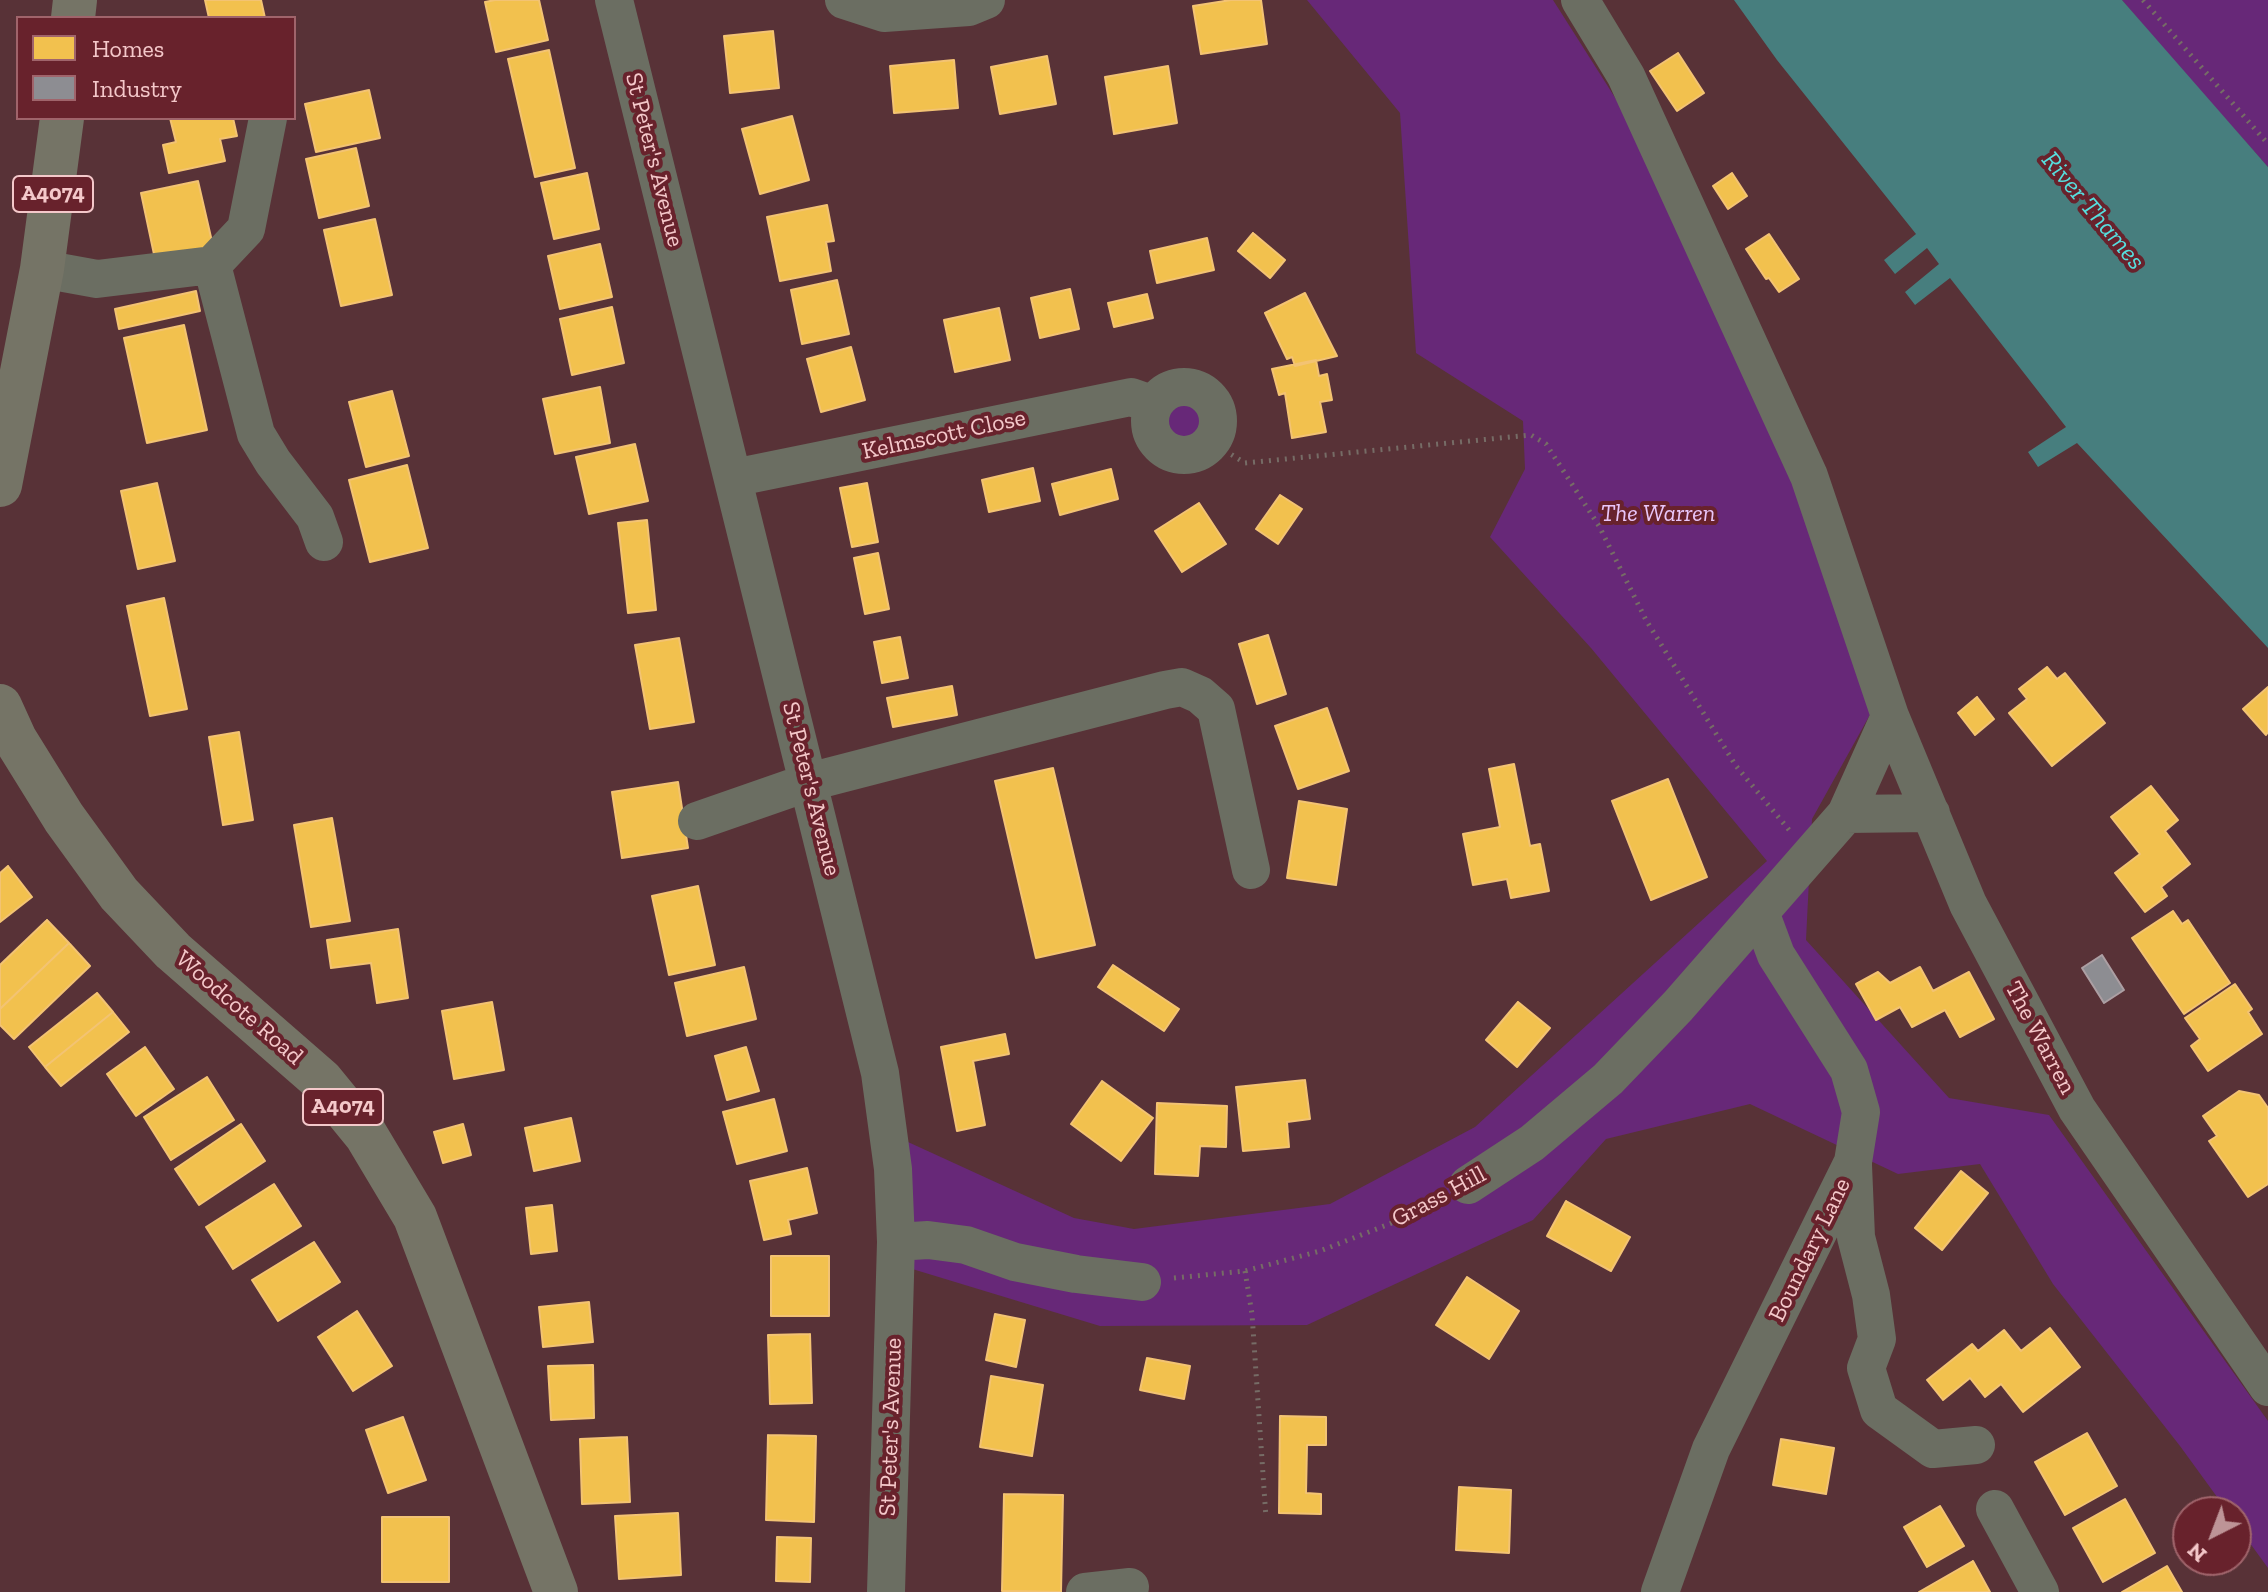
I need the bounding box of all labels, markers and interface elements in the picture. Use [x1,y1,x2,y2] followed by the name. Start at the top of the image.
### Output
[16,16,296,120] legend
[92,34,164,63] text: Homes
[618,70,690,250] street label: St Peter's Avenue
[92,74,182,103] text: Industry
[2034,145,2152,277] water label: River Thames
[13,176,93,212] road number: A4074
[860,404,1028,466] street label: Kelmscott Close
[1601,500,1715,528] park label: The Warren
[775,699,847,879] street label: St Peter's Avenue
[169,945,309,1071] street label: Woodcote Road
[1998,977,2082,1099] street label: The Warren
[303,1089,383,1125] road number: A4074
[1387,1160,1491,1234] street label: Grass Hill
[1763,1173,1857,1327] street label: Boundary Lane
[873,1337,909,1517] street label: St Peter's Avenue
[2172,1496,2252,1576] north arrow
[2182,1537,2212,1568] text: N

